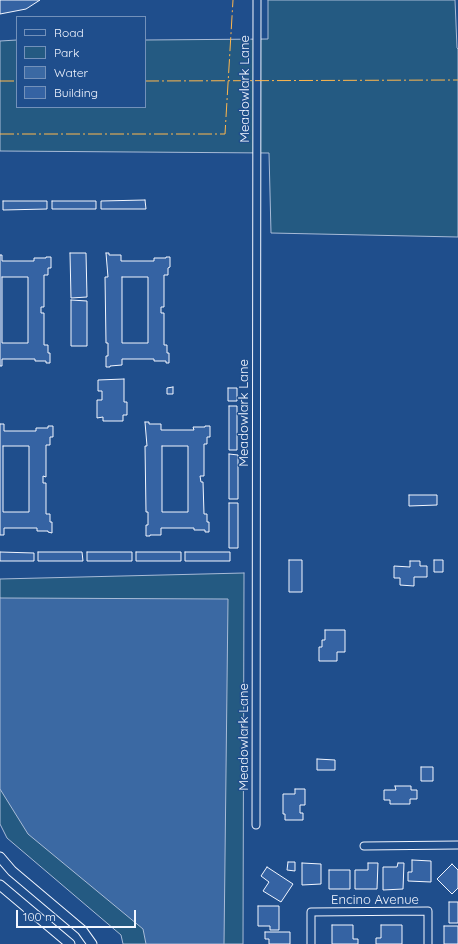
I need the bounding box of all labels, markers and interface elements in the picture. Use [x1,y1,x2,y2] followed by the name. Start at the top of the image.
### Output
[16,16,146,108] legend
[54,25,84,40] text: Road
[237,35,253,143] street label: Meadowlark Lane
[54,45,79,60] text: Park
[54,65,88,80] text: Water
[54,85,98,100] text: Building
[236,359,252,467] street label: Meadowlark Lane
[236,683,252,791] street label: Meadowlark Lane
[331,892,419,908] street label: Encino Avenue
[18,902,138,928] scale bar
[23,909,56,924] text: 100 m

